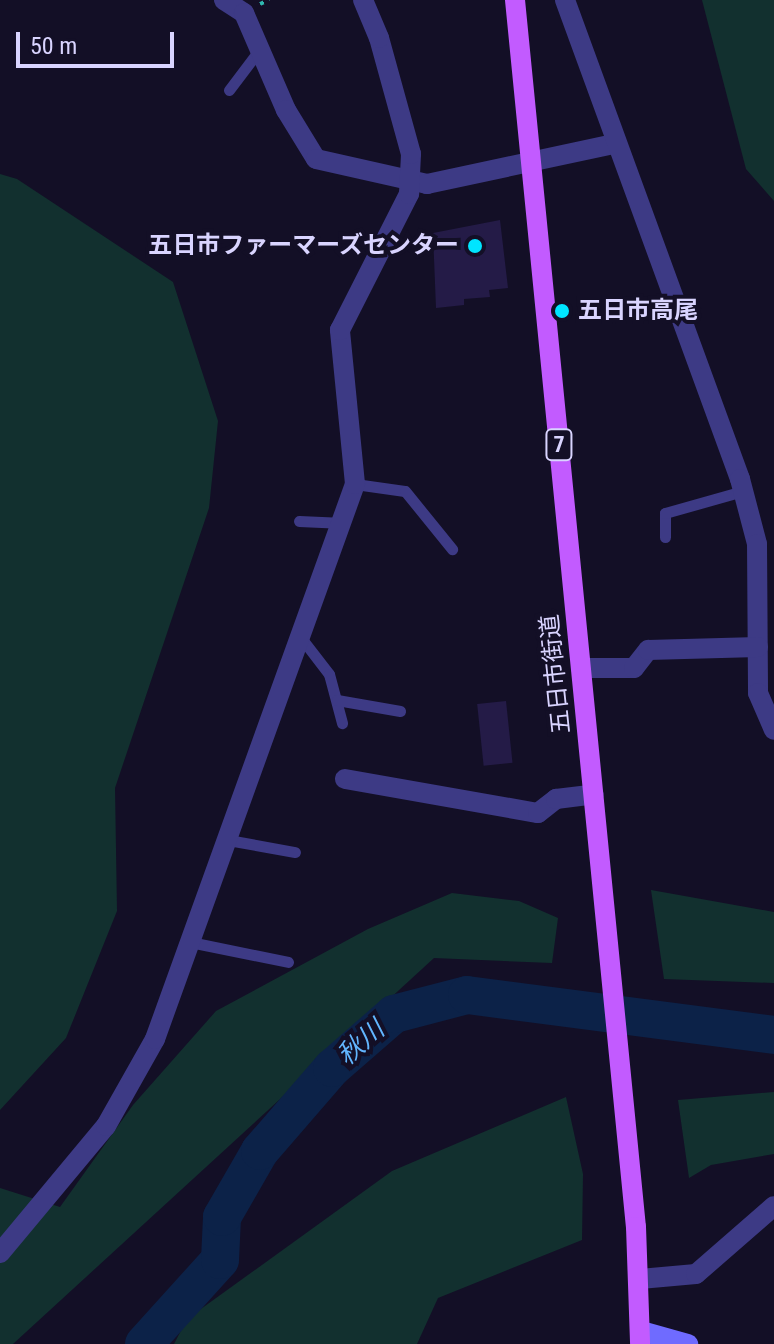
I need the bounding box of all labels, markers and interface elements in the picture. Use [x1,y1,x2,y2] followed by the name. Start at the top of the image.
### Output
[20,16,178,66] scale bar
[30,32,77,60] text: 50 m
[147,232,459,260] place label: 五日市ファーマーズセンター
[466,237,484,255] marker: 五日市ファーマーズセンター
[578,297,698,325] place label: 五日市高尾
[553,302,571,320] marker: 五日市高尾
[545,427,573,463] road number: 7
[535,613,577,735] street label: 五日市街道
[331,1014,391,1072] water label: 秋川

